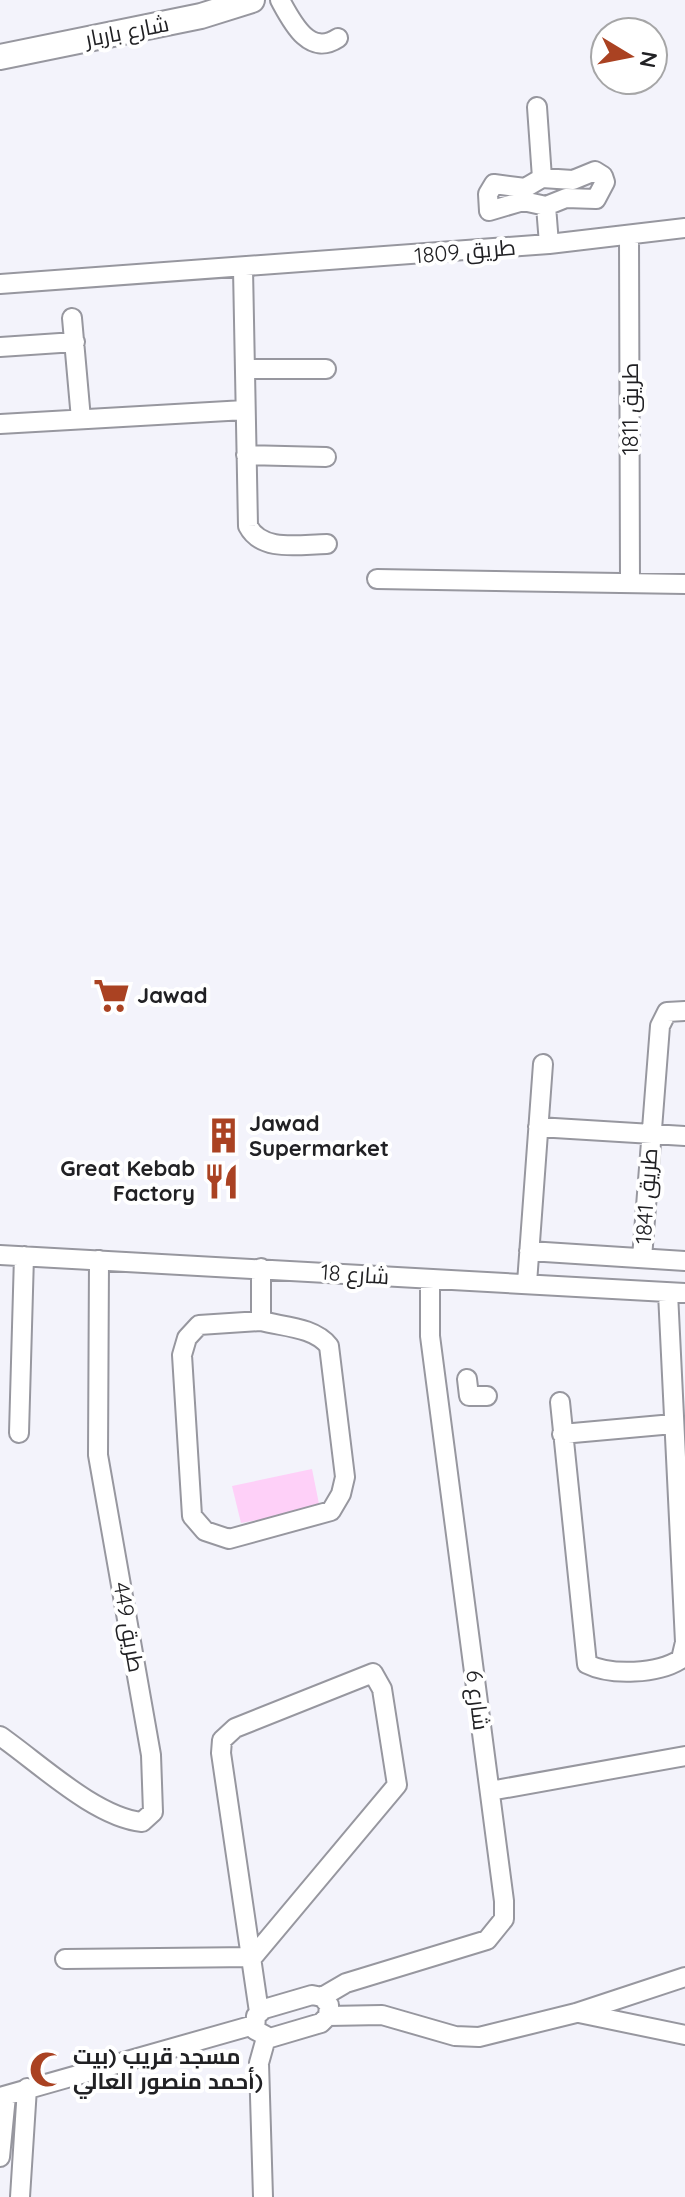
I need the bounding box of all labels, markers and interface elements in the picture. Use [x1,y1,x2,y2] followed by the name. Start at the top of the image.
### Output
[81,9,172,54] street label: شارع باربار
[589,16,669,96] north arrow
[634,49,664,70] text: N
[413,233,517,269] street label: طريق 1809
[616,363,644,455] street label: طريق 1811
[92,976,130,1014] supermarket icon: Jawad
[137,981,207,1009] place label: Jawad
[249,1109,389,1162] place label: Jawad Supermarket
[204,1117,242,1155] building icon: Jawad Supermarket
[629,1147,663,1245] street label: طريق 1841
[60,1154,195,1207] place label: Great Kebab Factory
[202,1162,240,1200] restaurant icon: Great Kebab Factory
[320,1258,390,1291] street label: شارع 18
[107,1580,151,1674] street label: طريق 449
[459,1668,496,1732] street label: شارع 6
[73,2042,263,2099] place label: مسجد قريب (بيت أحمد منصور العالي)
[28,2050,66,2088] mosque icon: مسجد قريب (بيت أحمد منصور العالي)

